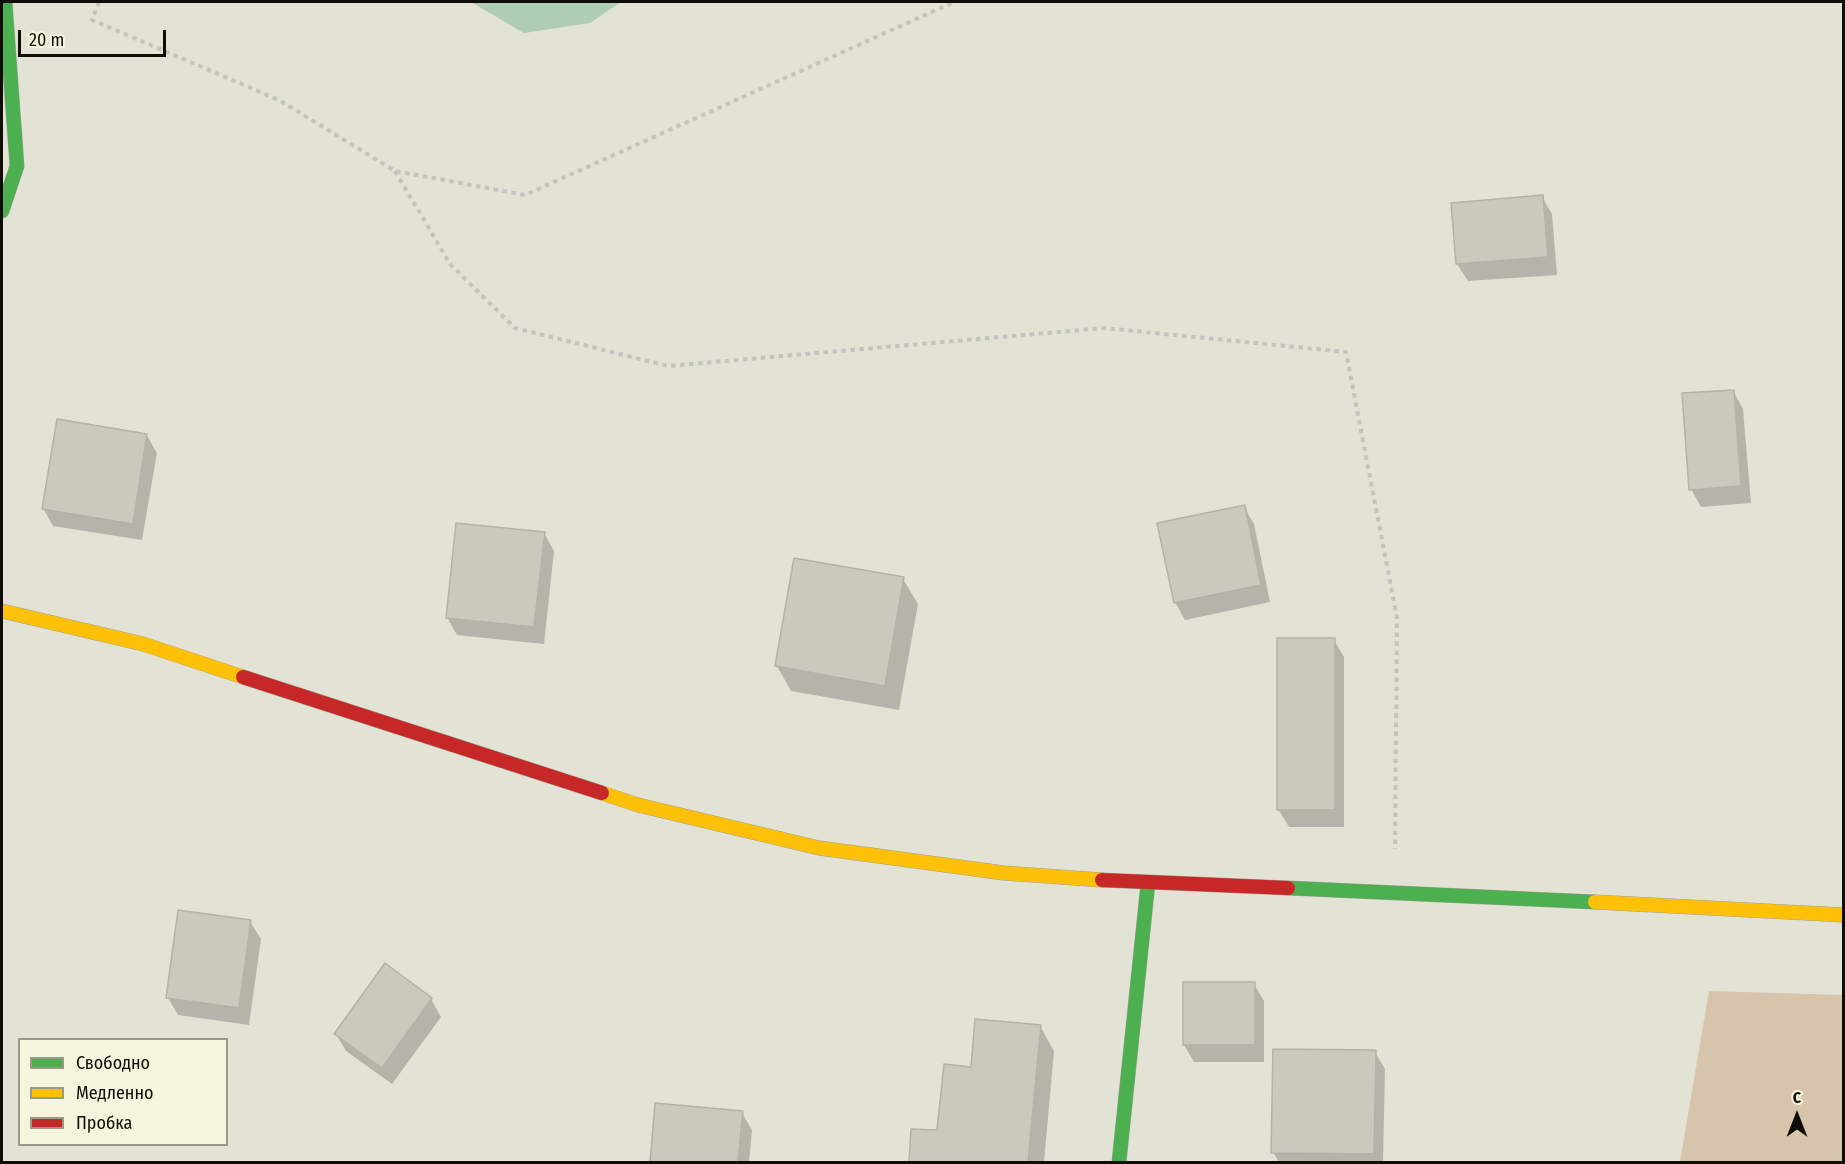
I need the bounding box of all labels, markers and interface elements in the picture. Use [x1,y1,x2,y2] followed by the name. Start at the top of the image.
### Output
[21,18,170,56] scale bar
[29,29,64,51] text: 20 m
[18,1038,228,1146] legend
[76,1052,150,1074] text: Свободно
[76,1082,154,1104] text: Медленно
[1767,1086,1827,1146] north arrow
[1793,1088,1801,1107] text: С
[76,1112,132,1134] text: Пробка

